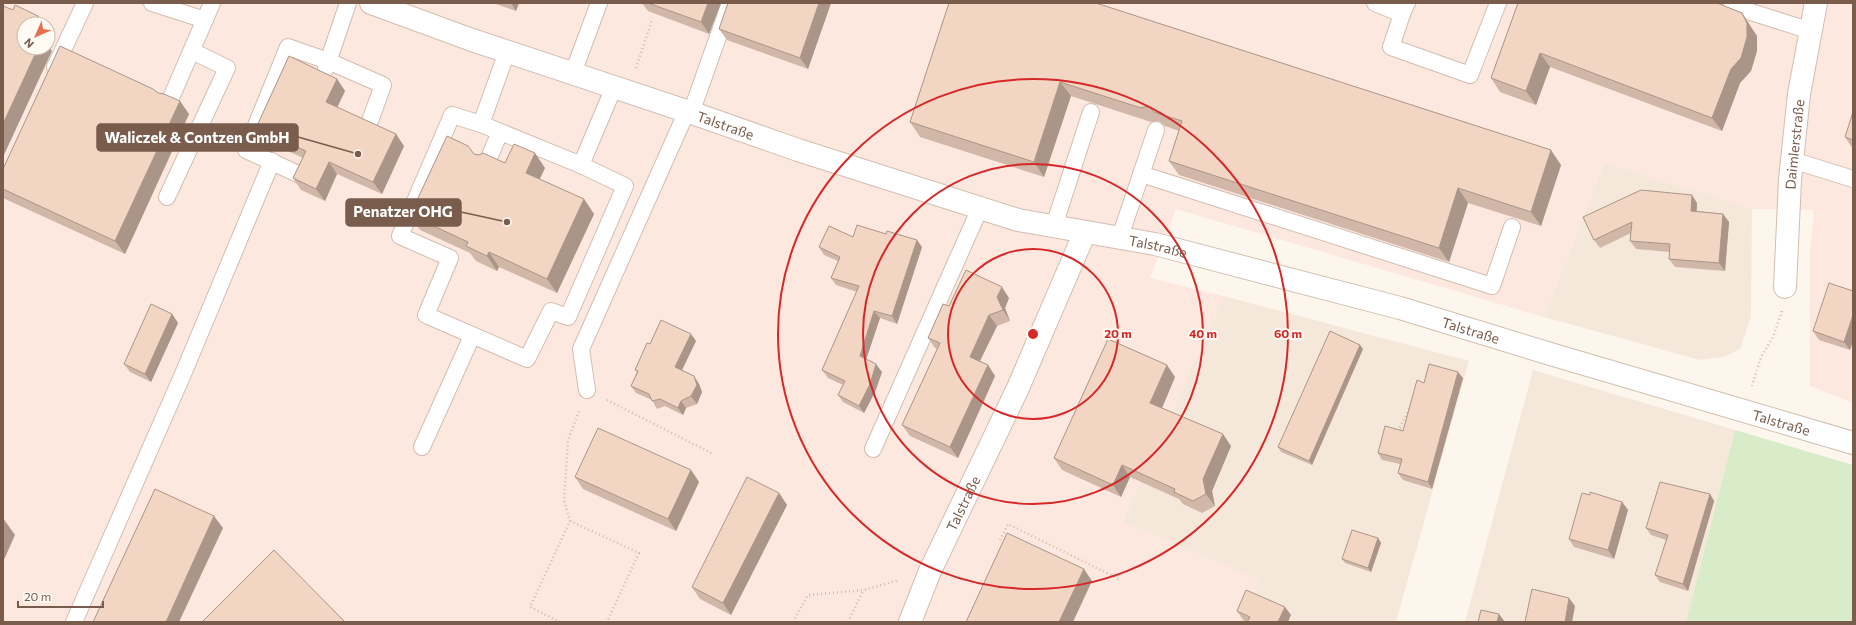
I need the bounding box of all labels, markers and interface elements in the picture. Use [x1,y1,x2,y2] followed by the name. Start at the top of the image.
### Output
[16,16,56,56] north arrow
[21,36,36,51] text: N
[1781,98,1807,190] street label: Daimlerstraße
[695,107,757,142] street label: Talstraße
[97,124,298,151] callout: Waliczek & Contzen GmbH
[104,128,290,146] text: Waliczek & Contzen GmbH
[346,199,461,226] callout: Penatzer OHG
[353,202,453,220] text: Penatzer OHG
[1128,231,1189,261] street label: Talstraße
[1440,313,1502,347] street label: Talstraße
[1104,326,1132,340] text: 20 m
[1189,326,1217,340] text: 40 m
[1274,326,1302,340] text: 60 m
[1026,327,1040,341] centre of rings
[1751,405,1812,439] street label: Talstraße
[942,473,983,534] street label: Talstraße
[18,583,103,609] scale bar
[24,589,51,603] text: 20 m

